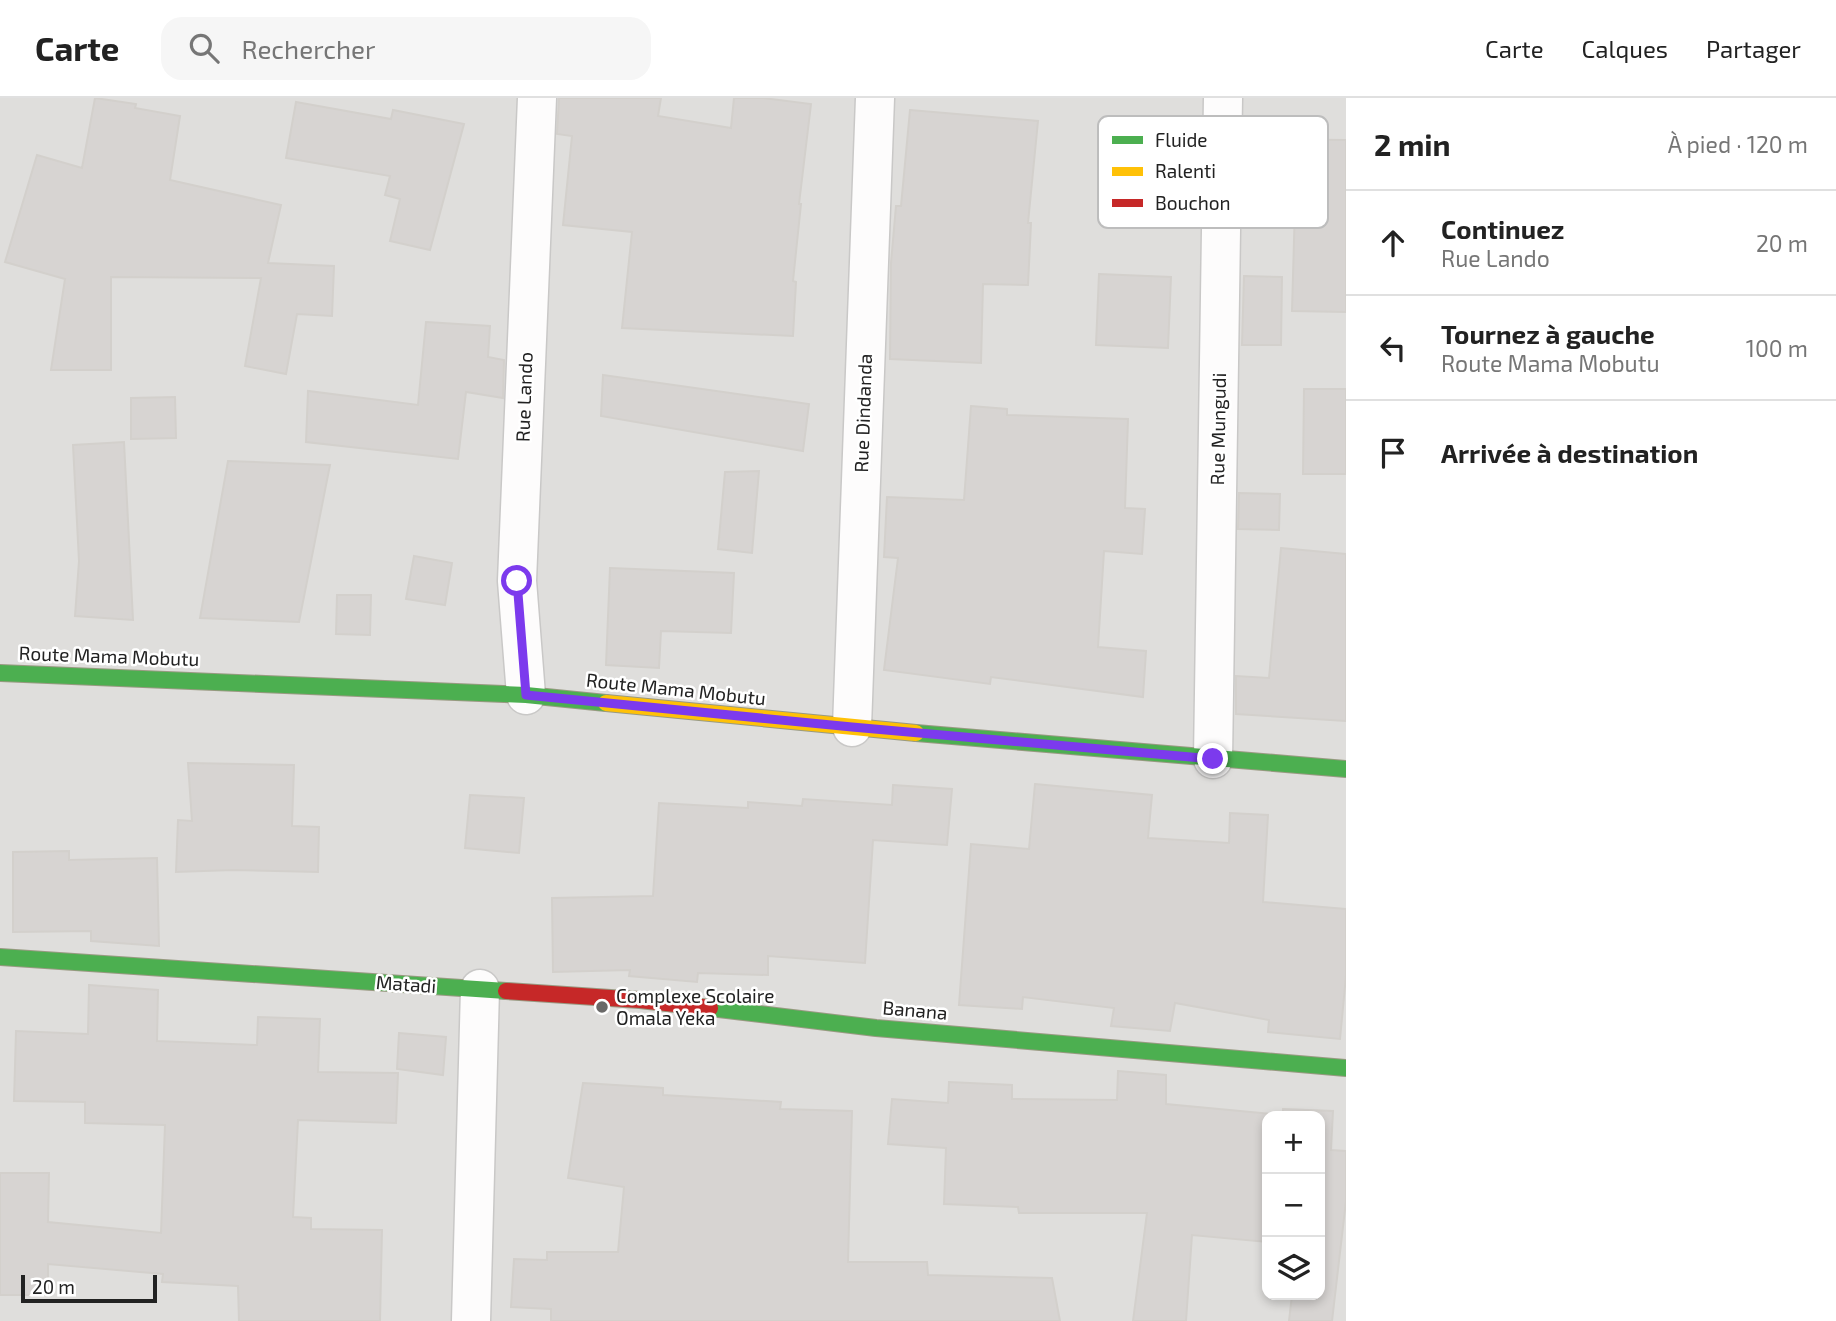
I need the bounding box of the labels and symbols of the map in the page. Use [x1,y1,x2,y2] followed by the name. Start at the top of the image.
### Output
[1098,116,1328,228] legend
[1155,128,1208,151] text: Fluide
[1155,159,1216,182] text: Ralenti
[1155,191,1231,214] text: Bouchon
[510,352,537,442] street label: Rue Lando
[849,353,876,473] street label: Rue Dindanda
[1205,373,1230,485] street label: Rue Mungudi
[501,565,532,596] route start
[18,641,200,670] street label: Route Mama Mobutu
[585,668,767,709] street label: Route Mama Mobutu
[1197,743,1228,774] route end
[375,970,437,997] street label: Matadi
[616,984,774,1029] place label: Complexe Scolaire Omala Yeka
[882,995,949,1024] street label: Banana
[594,999,610,1015] marker: Complexe Scolaire Omala Yeka
[21,1272,158,1304] scale bar

